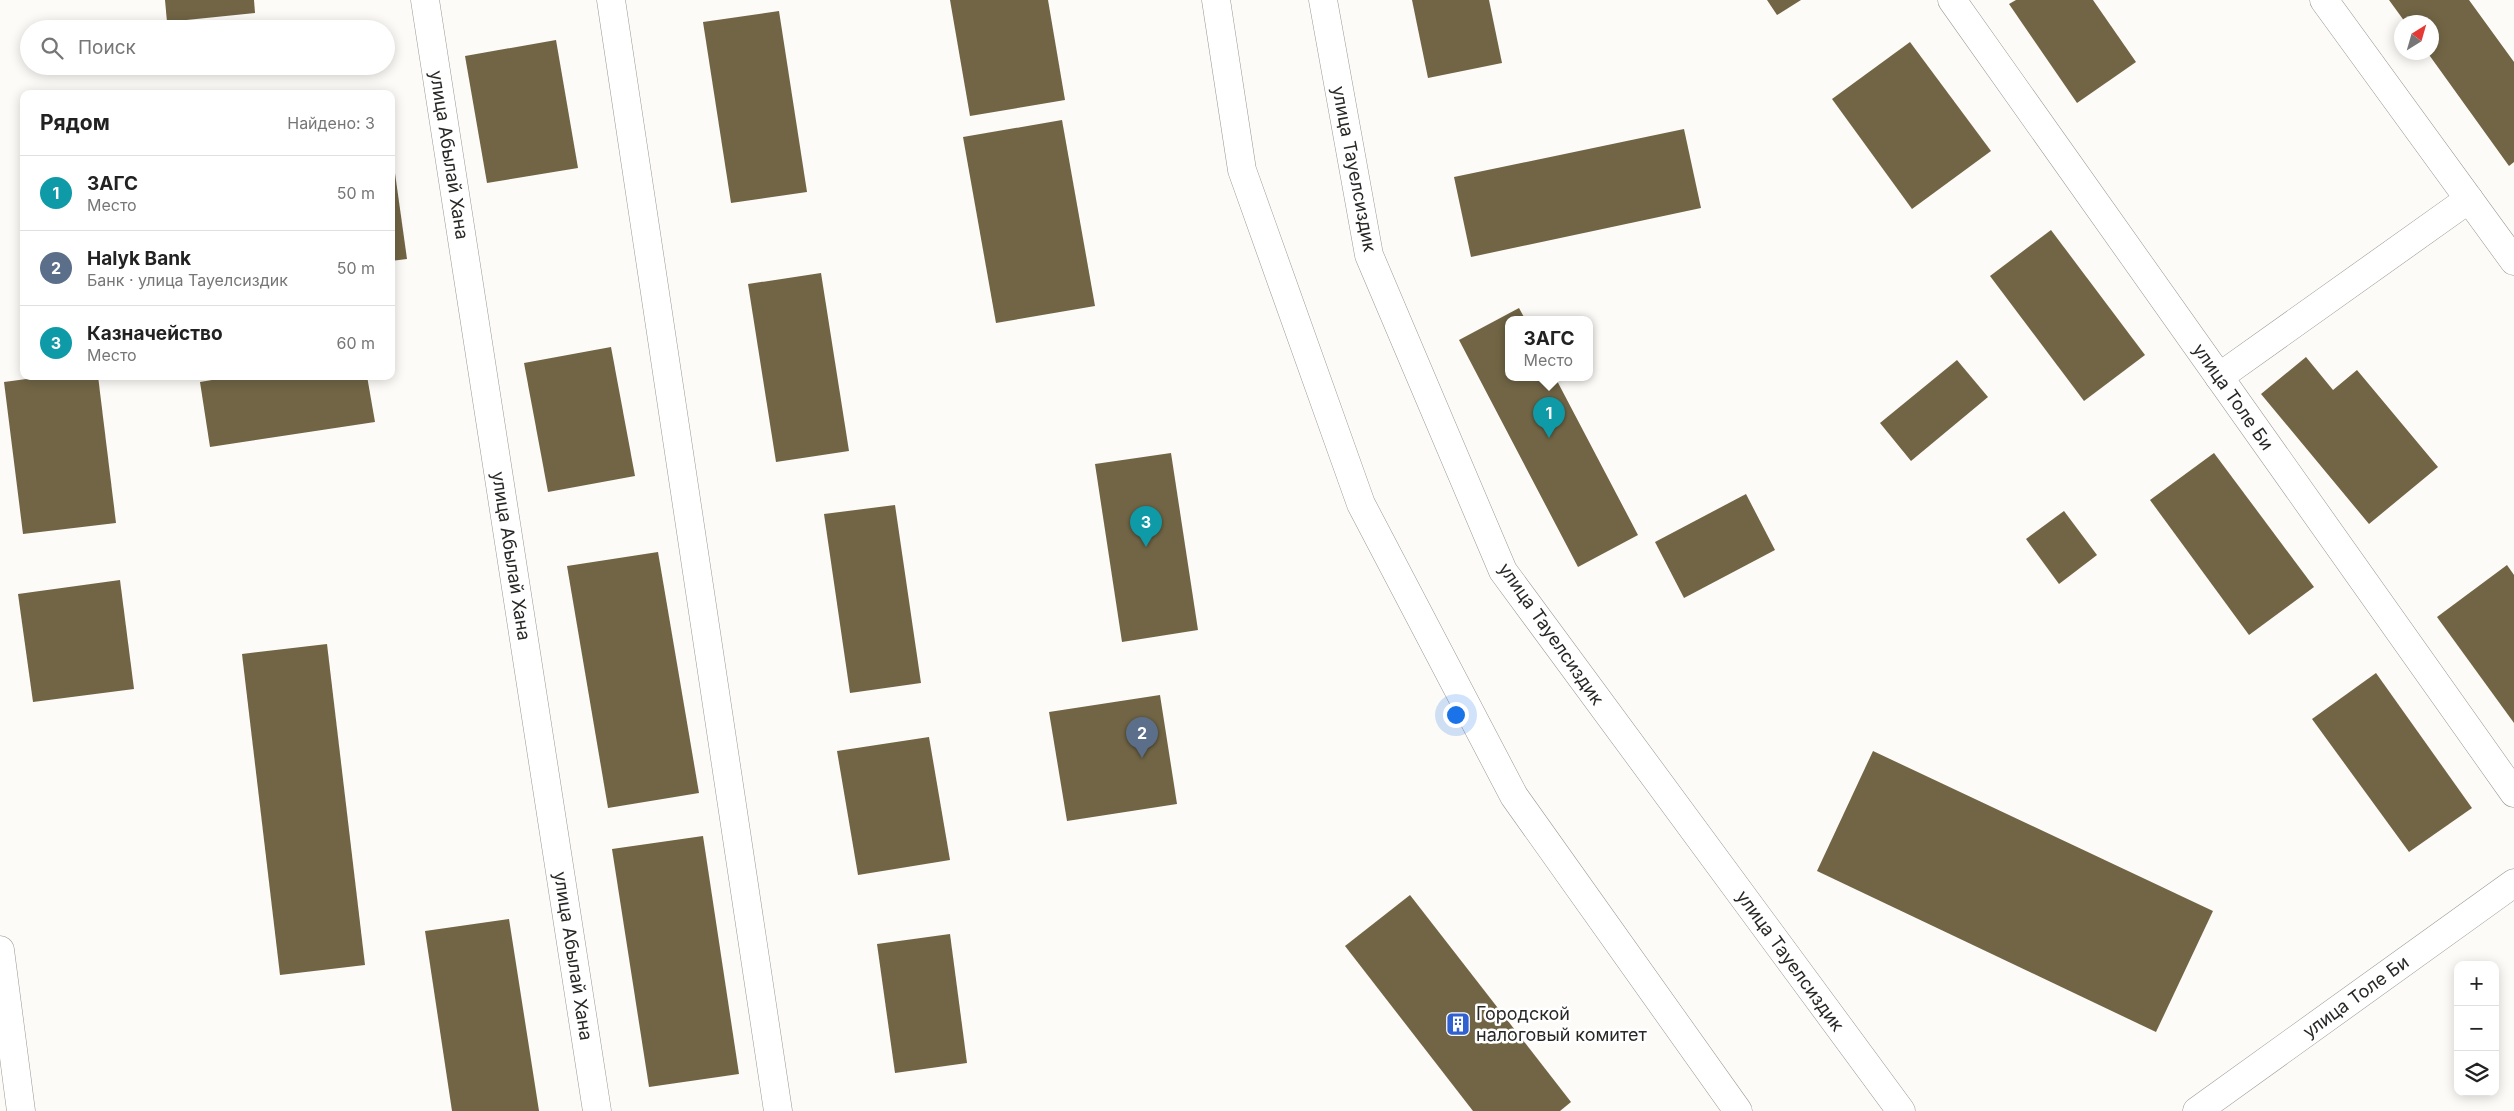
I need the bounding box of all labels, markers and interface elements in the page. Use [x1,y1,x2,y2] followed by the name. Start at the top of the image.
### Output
[2394,15,2439,60] north arrow
[20,20,395,75] search box
[38,34,66,62] icon: search
[78,36,136,59] text: Поиск
[426,69,473,241] street label: улица Абылай Хана
[1328,84,1381,254] street label: улица Тауелсиздик
[40,110,110,135] text: Рядом
[287,113,375,133] text: Найдено: 3
[87,172,138,195] text: ЗАГС
[53,183,59,203] text: 1
[337,183,375,203] text: 50 m
[87,195,137,215] text: Место
[87,247,191,270] text: Halyk Bank
[51,258,61,278] text: 2
[337,258,375,278] text: 50 m
[87,270,288,290] text: Банк · улица Тауелсиздик
[1505,316,1593,381] popup
[87,322,223,345] text: Казначейство
[1524,327,1574,350] text: ЗАГС
[51,333,61,353] text: 3
[336,333,375,353] text: 60 m
[2189,339,2278,454] street label: улица Толе Би
[87,345,137,365] text: Место
[1524,350,1573,370] text: Место
[1533,397,1565,438] pin: 1
[488,470,535,642] street label: улица Абылай Хана
[1130,506,1162,547] pin: 3
[1494,559,1608,709] street label: улица Тауелсиздик
[1443,702,1469,728] your location
[1126,717,1158,758] pin: 2
[550,870,597,1042] street label: улица Абылай Хана
[1732,886,1849,1035] street label: улица Тауелсиздик
[2299,951,2413,1042] street label: улица Толе Би
[2454,961,2499,1096] map controls
[2454,961,2499,1006] button: +
[1476,1003,1648,1045] place label: Городской налоговый комитет
[2454,1006,2499,1051] button: −
[1445,1011,1471,1037] building icon: Городской налоговый комитет
[2454,1051,2499,1096] button: layers

